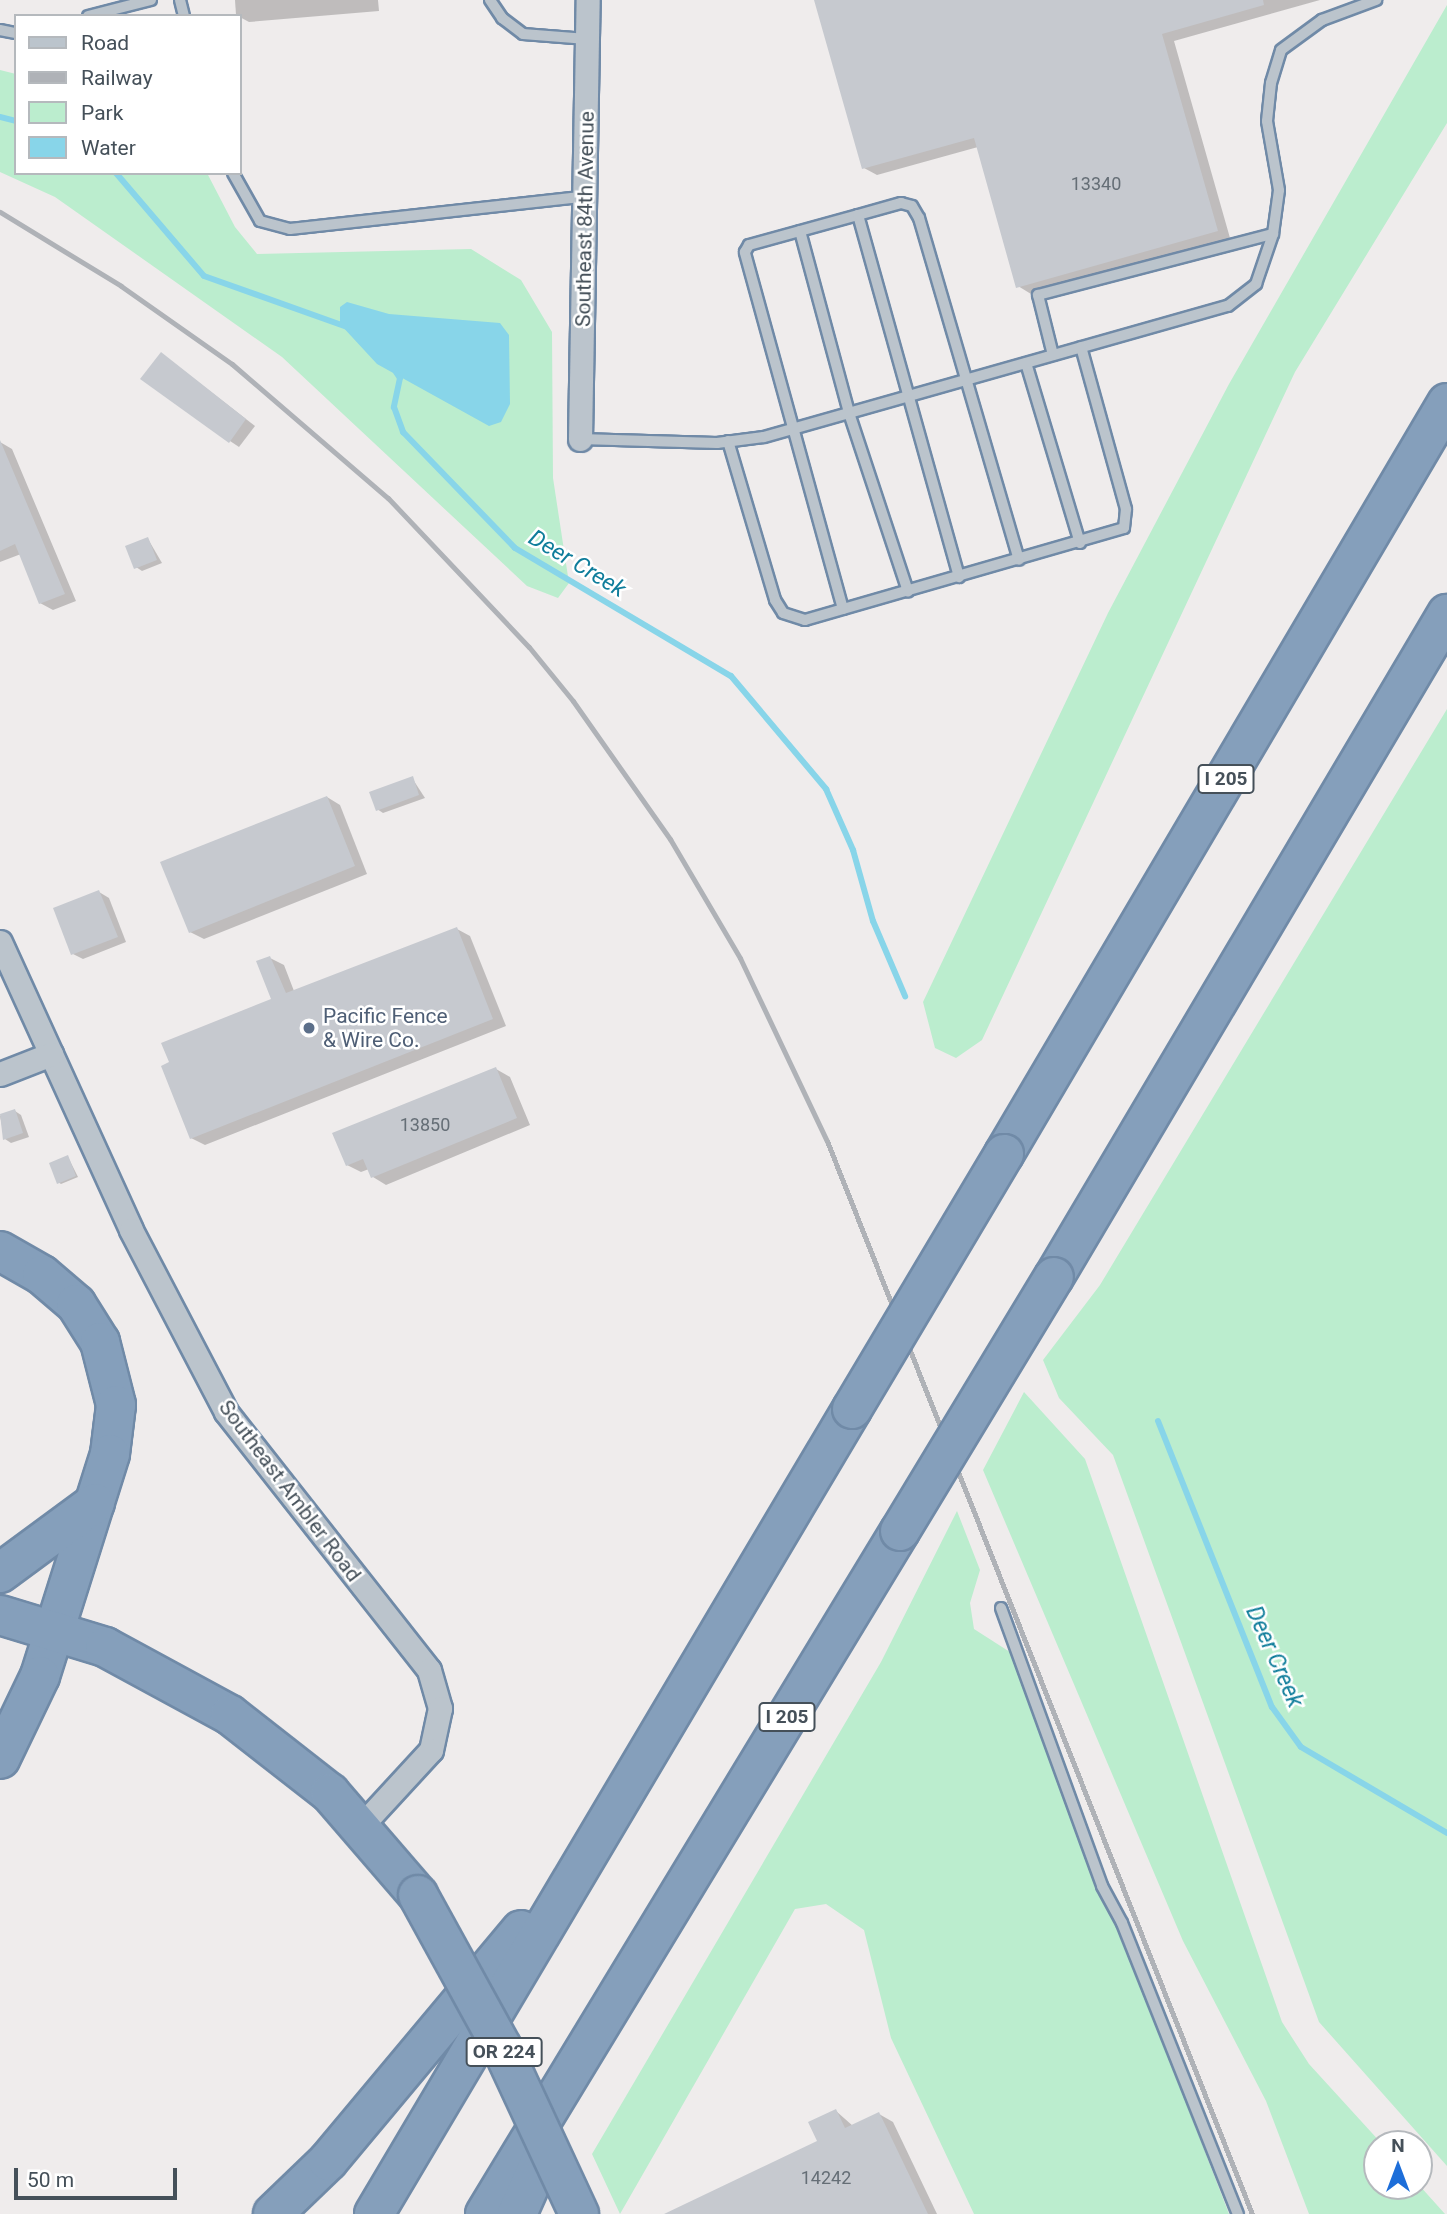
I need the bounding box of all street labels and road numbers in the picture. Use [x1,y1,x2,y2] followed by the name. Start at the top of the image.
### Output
[571,111,599,327] street label: Southeast 84th Avenue
[1196,764,1256,794] road number: I 205
[214,1395,366,1587] street label: Southeast Ambler Road
[757,1702,817,1732] road number: I 205
[466,2036,542,2068] road number: OR 224

